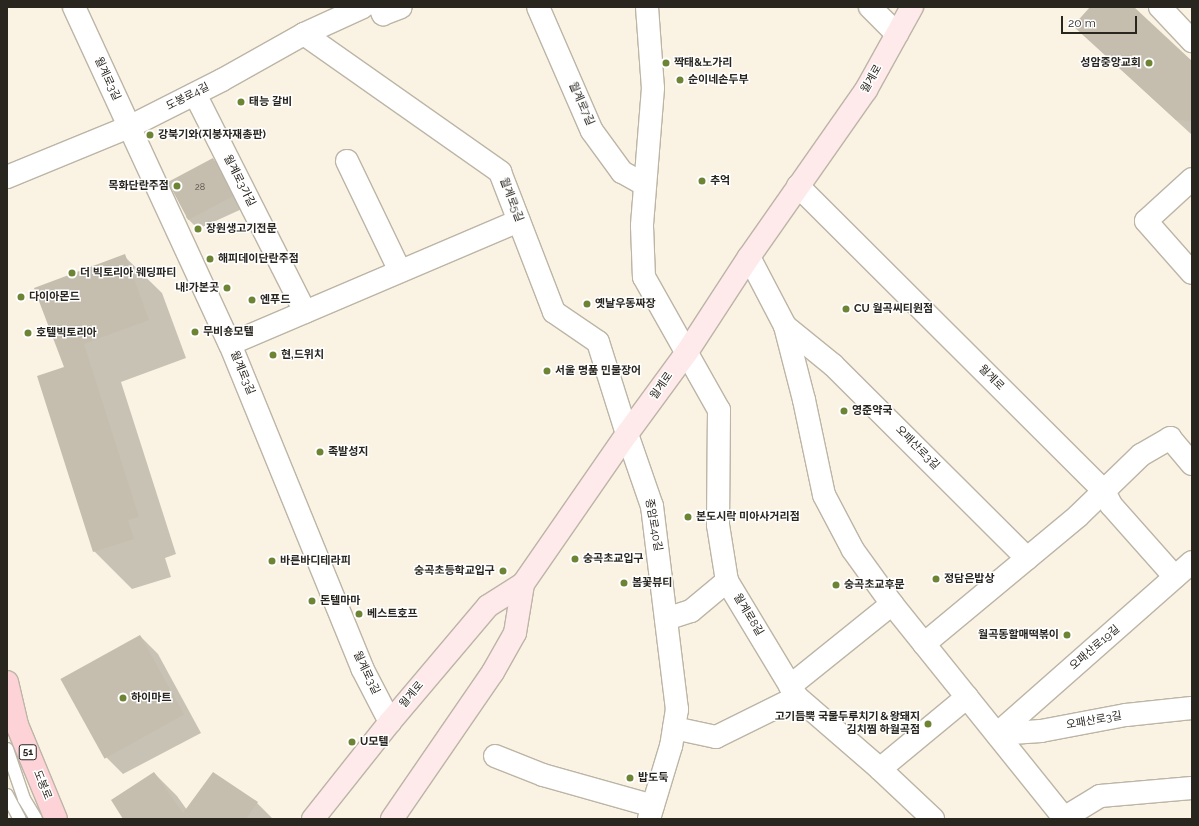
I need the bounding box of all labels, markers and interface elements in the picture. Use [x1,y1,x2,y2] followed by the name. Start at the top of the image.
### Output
[1063,8,1139,34] scale bar
[1068,16,1096,30] text: 20 m
[91,55,123,103] street label: 월계로3길
[674,56,732,70] place label: 짝태&노가리
[1080,56,1141,70] place label: 성암중앙교회
[661,58,671,68] marker: 짝태&노가리
[1144,58,1154,68] marker: 성암중앙교회
[859,63,885,95] street label: 월계로
[688,73,749,87] place label: 순이네손두부
[675,75,685,85] marker: 순이네손두부
[566,80,596,128] street label: 월계로7길
[164,81,212,113] street label: 도봉로4길
[249,95,292,109] place label: 태능 갈비
[236,97,246,107] marker: 태능 갈비
[158,128,266,142] place label: 강북기와(지붕자재총판)
[145,130,155,140] marker: 강북기와(지붕자재총판)
[220,153,258,209] street label: 월계로3가길
[710,174,730,188] place label: 추억
[497,176,525,224] street label: 월계로5길
[697,176,707,186] marker: 추억
[108,179,169,193] place label: 목화단란주점
[172,181,182,191] marker: 목화단란주점
[195,182,205,192] house number: 28
[206,222,277,236] place label: 장원생고기전문
[193,224,203,234] marker: 장원생고기전문
[218,252,299,266] place label: 해피데이단란주점
[205,254,215,264] marker: 해피데이단란주점
[80,266,176,280] place label: 더 빅토리아 웨딩파티
[67,268,77,278] marker: 더 빅토리아 웨딩파티
[175,281,219,295] place label: 내!가본곳
[222,283,232,293] marker: 내!가본곳
[29,290,80,304] place label: 다이아몬드
[16,292,26,302] marker: 다이아몬드
[260,293,290,307] place label: 엔푸드
[247,295,257,305] marker: 엔푸드
[595,297,656,311] place label: 옛날우동짜장
[582,299,592,309] marker: 옛날우동짜장
[854,302,933,316] place label: CU 월곡씨티원점
[841,304,851,314] marker: CU 월곡씨티원점
[203,325,254,339] place label: 무비숑모텔
[36,326,97,340] place label: 호텔빅토리아
[190,327,200,337] marker: 무비숑모텔
[23,328,33,338] marker: 호텔빅토리아
[281,348,324,362] place label: 현,드위치
[227,349,257,397] street label: 월계로3길
[268,350,278,360] marker: 현,드위치
[976,363,1006,393] street label: 월계로
[555,364,641,378] place label: 서울 명품 민물장어
[542,366,552,376] marker: 서울 명품 민물장어
[648,370,676,402] street label: 월계로
[852,404,892,418] place label: 영준약국
[839,406,849,416] marker: 영준약국
[892,423,942,473] street label: 오패산로3길
[328,445,368,459] place label: 족발성지
[315,447,325,457] marker: 족발성지
[642,498,664,552] street label: 종암로40길
[696,510,800,524] place label: 본도시락 미아사거리점
[683,512,693,522] marker: 본도시락 미아사거리점
[583,552,644,566] place label: 숭곡초교입구
[280,554,351,568] place label: 바른바디테라피
[570,554,580,564] marker: 숭곡초교입구
[267,556,277,566] marker: 바른바디테라피
[414,564,495,578] place label: 숭곡초등학교입구
[498,566,508,576] marker: 숭곡초등학교입구
[944,572,995,586] place label: 정담은밥상
[931,574,941,584] marker: 정담은밥상
[632,576,672,590] place label: 봄꽃뷰티
[619,578,629,588] marker: 봄꽃뷰티
[844,578,905,592] place label: 숭곡초교후문
[831,580,841,590] marker: 숭곡초교후문
[730,591,766,639] street label: 월계로8길
[320,594,360,608] place label: 돈텔마마
[307,596,317,606] marker: 돈텔마마
[367,607,418,621] place label: 베스트호프
[354,609,364,619] marker: 베스트호프
[1067,623,1123,673] street label: 오패산로19길
[978,628,1059,642] place label: 월곡동할매떡볶이
[1062,630,1072,640] marker: 월곡동할매떡볶이
[350,649,382,697] street label: 월계로3길
[397,679,427,711] street label: 월계로
[131,691,171,705] place label: 하이마트
[118,693,128,703] marker: 하이마트
[1065,710,1123,732] street label: 오패산로3길
[775,711,920,737] place label: 고기듬뿍 국물두루치기＆왕돼지 김치찜 하월곡점
[923,719,933,729] marker: 고기듬뿍 국물두루치기＆왕돼지 김치찜 하월곡점
[360,735,388,749] place label: U모텔
[347,737,357,747] marker: U모텔
[18,744,38,760] road number: 51
[30,768,54,802] street label: 도봉로
[638,771,668,785] place label: 밥도둑
[625,773,635,783] marker: 밥도둑

